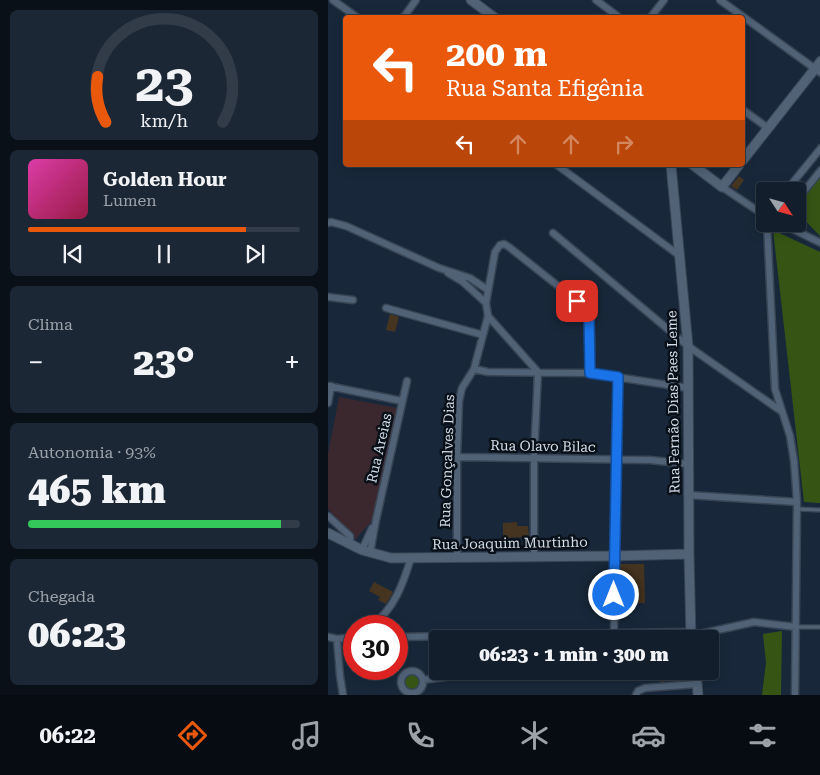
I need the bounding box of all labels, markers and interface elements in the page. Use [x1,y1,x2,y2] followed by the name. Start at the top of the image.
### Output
[446,34,547,75] text: 200 m
[363,35,428,100] icon: left
[135,53,193,114] text: 23
[446,76,644,101] text: Rua Santa Efigênia
[140,110,188,131] text: km/h
[451,130,479,158] icon: left
[504,130,532,158] icon: ahead
[557,130,585,158] icon: ahead
[610,130,638,158] icon: right
[103,168,227,191] text: Golden Hour
[756,182,806,232] north arrow
[756,182,806,232] map controls
[103,191,157,210] text: Lumen
[59,240,87,268] icon: previous
[150,240,178,268] icon: pause
[241,240,269,268] icon: next
[556,280,598,322] pin
[563,287,591,315] icon: arrive
[663,310,683,494] street label: Rua Fernão Dias Paes Leme
[28,315,73,334] text: Clima
[133,340,195,384] text: 23°
[28,346,44,379] text: −
[284,346,300,379] text: +
[437,394,457,528] street label: Rua Gonçalves Dias
[363,411,395,484] street label: Rua Areias
[490,437,596,455] street label: Rua Olavo Bilac
[28,443,156,462] text: Autonomia · 93%
[28,468,166,512] text: 465 km
[432,534,588,552] street label: Rua Joaquim Murtinho
[587,568,639,620] position arrow
[28,587,95,606] text: Chegada
[28,612,126,656] text: 06:23
[343,615,408,680] speed limit sign: 30
[479,643,669,666] text: 06:23 · 1 min · 300 m
[175,718,210,753] icon: directions
[289,718,324,753] icon: music
[403,718,438,753] icon: phone
[517,718,552,753] icon: climate
[631,718,666,753] icon: car
[745,718,780,753] icon: filters
[40,723,96,748] text: 06:22

